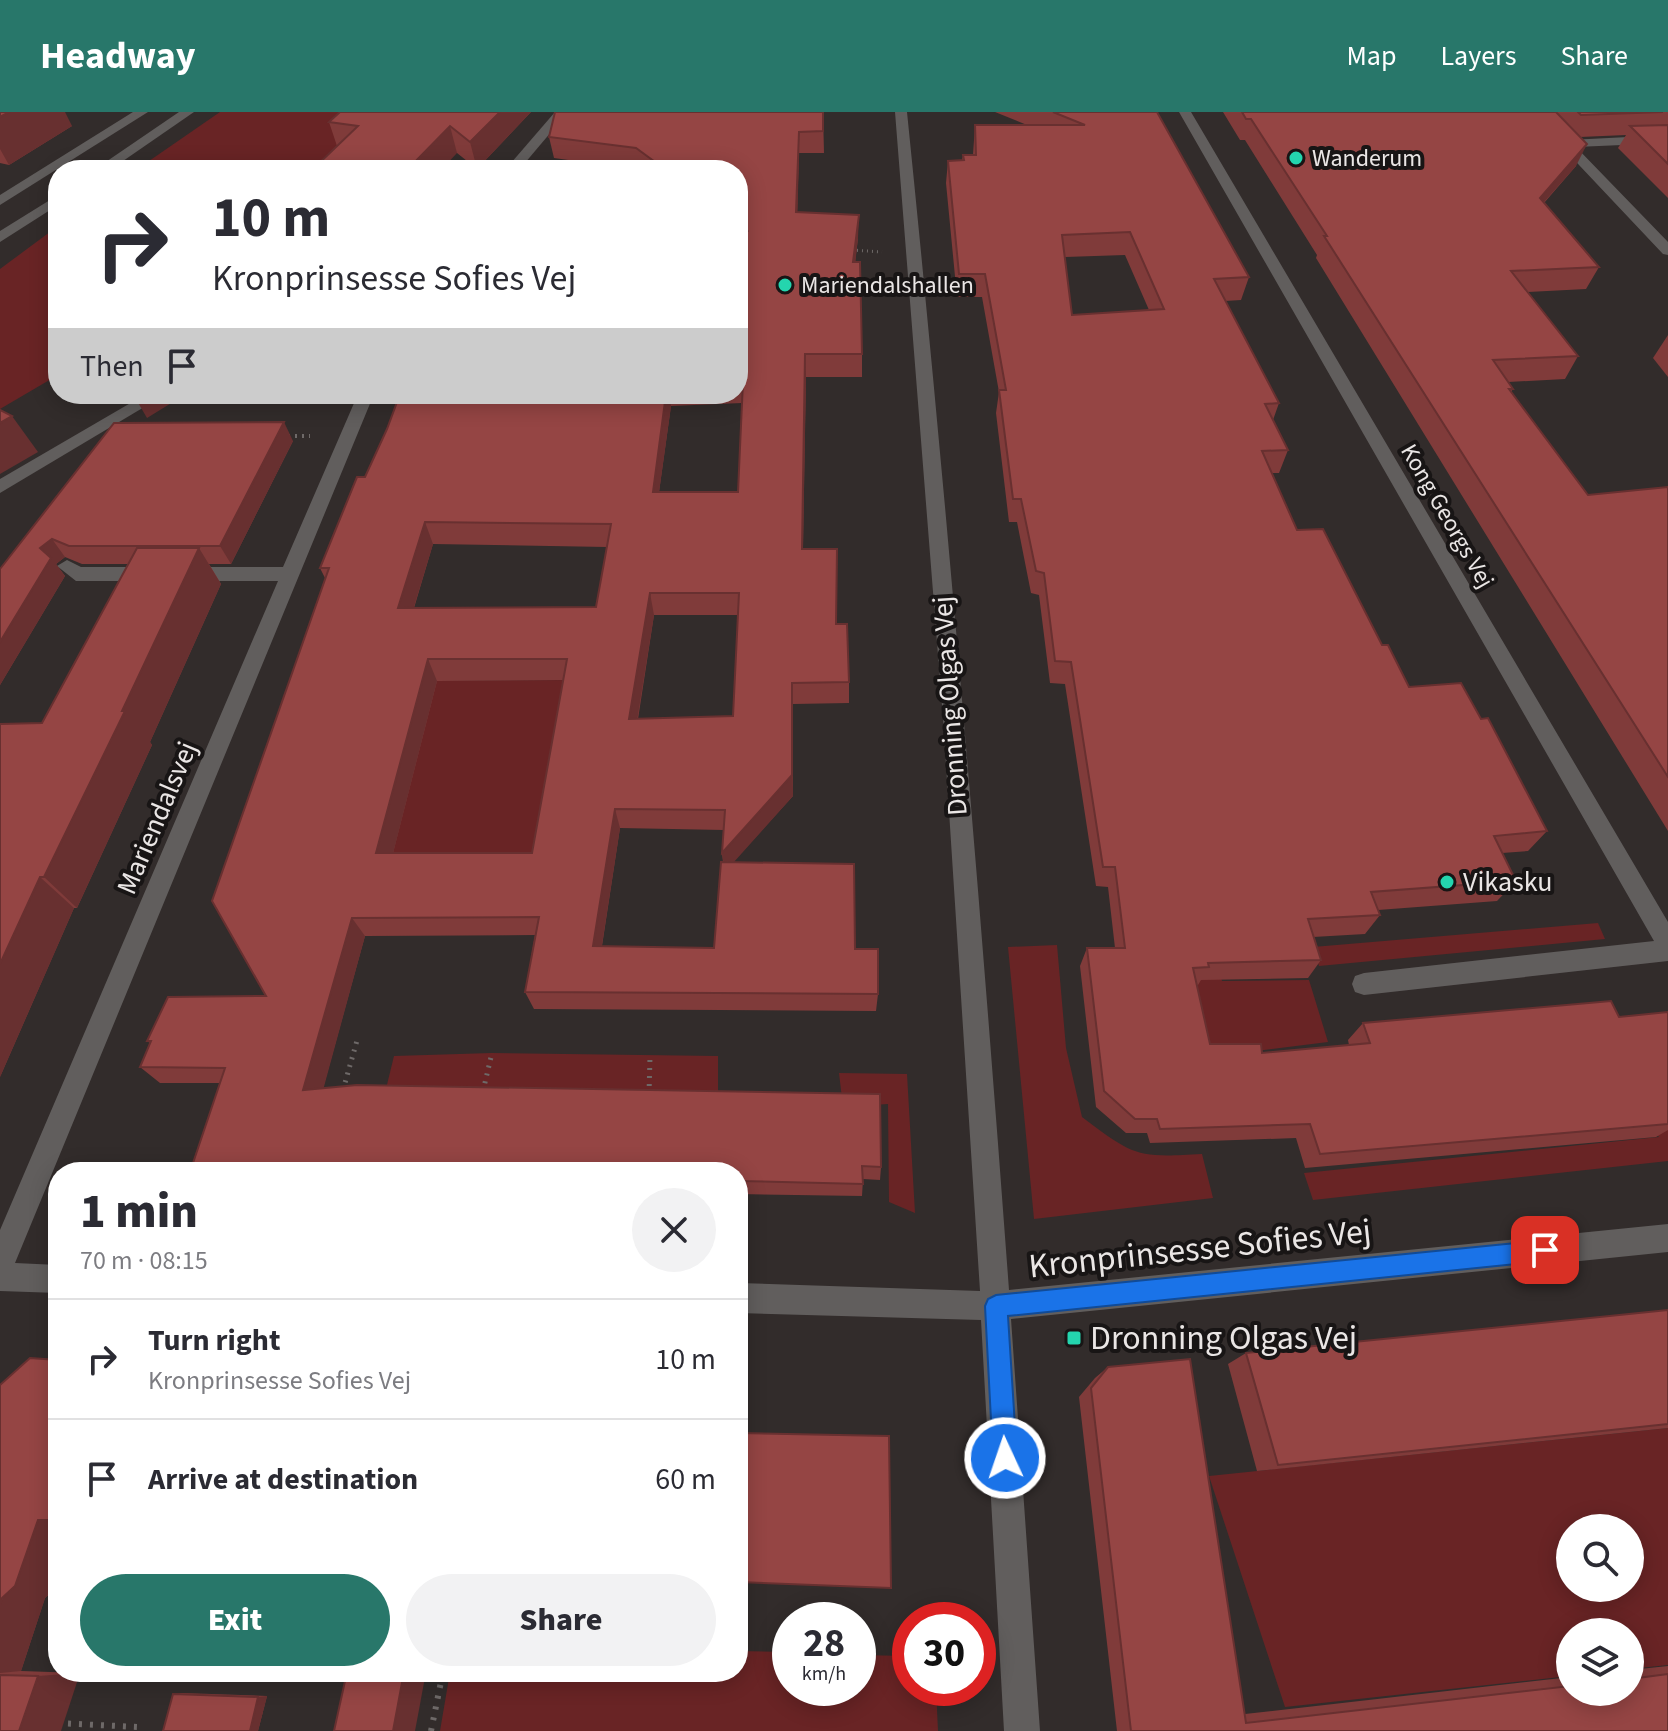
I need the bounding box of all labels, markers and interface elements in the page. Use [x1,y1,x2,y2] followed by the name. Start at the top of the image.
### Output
[40,29,196,83] text: Headway
[1346,36,1396,76] text: Map
[1440,36,1516,76] text: Layers
[1560,36,1628,76] text: Share
[1312,141,1422,176] place label: Wanderum
[1287,149,1305,167] marker: Wanderum
[212,179,330,258] text: 10 m
[80,192,184,296] icon: right
[212,253,576,304] text: Kronprinsesse Sofies Vej
[801,268,974,303] place label: Mariendalshallen
[776,276,794,294] marker: Mariendalshallen
[160,344,204,388] icon: arrive
[80,345,144,388] text: Then
[1392,437,1502,595] street label: Kong Georgs Vej
[922,595,978,817] street label: Dronning Olgas Vej
[107,735,207,901] street label: Mariendalsvej
[1463,862,1552,902] place label: Vikasku
[1438,873,1456,891] marker: Vikasku
[80,1178,198,1246] text: 1 min
[632,1188,716,1272] button: close
[1026,1207,1374,1291] street label: Kronprinsesse Sofies Vej
[1511,1216,1579,1284] pin
[1523,1228,1567,1272] icon: arrive
[80,1242,208,1279] text: 70 m · 08:15
[1090,1314,1357,1363] place label: Dronning Olgas Vej
[148,1319,280,1362] text: Turn right
[1065,1329,1083,1347] marker: Dronning Olgas Vej
[80,1337,124,1381] icon: right
[655,1338,716,1381] text: 10 m
[148,1362,411,1399] text: Kronprinsesse Sofies Vej
[963,1416,1047,1500] position arrow
[80,1457,124,1501] icon: arrive
[148,1458,418,1501] text: Arrive at destination
[655,1458,716,1501] text: 60 m
[1556,1514,1644,1706] map controls
[1556,1514,1644,1602] button: search
[80,1574,390,1666] button: Exit
[406,1574,716,1666] button: Share
[892,1602,996,1706] speed limit sign: 30
[803,1615,845,1672] text: 28
[1556,1618,1644,1706] button: layers
[802,1660,846,1688] text: km/h

